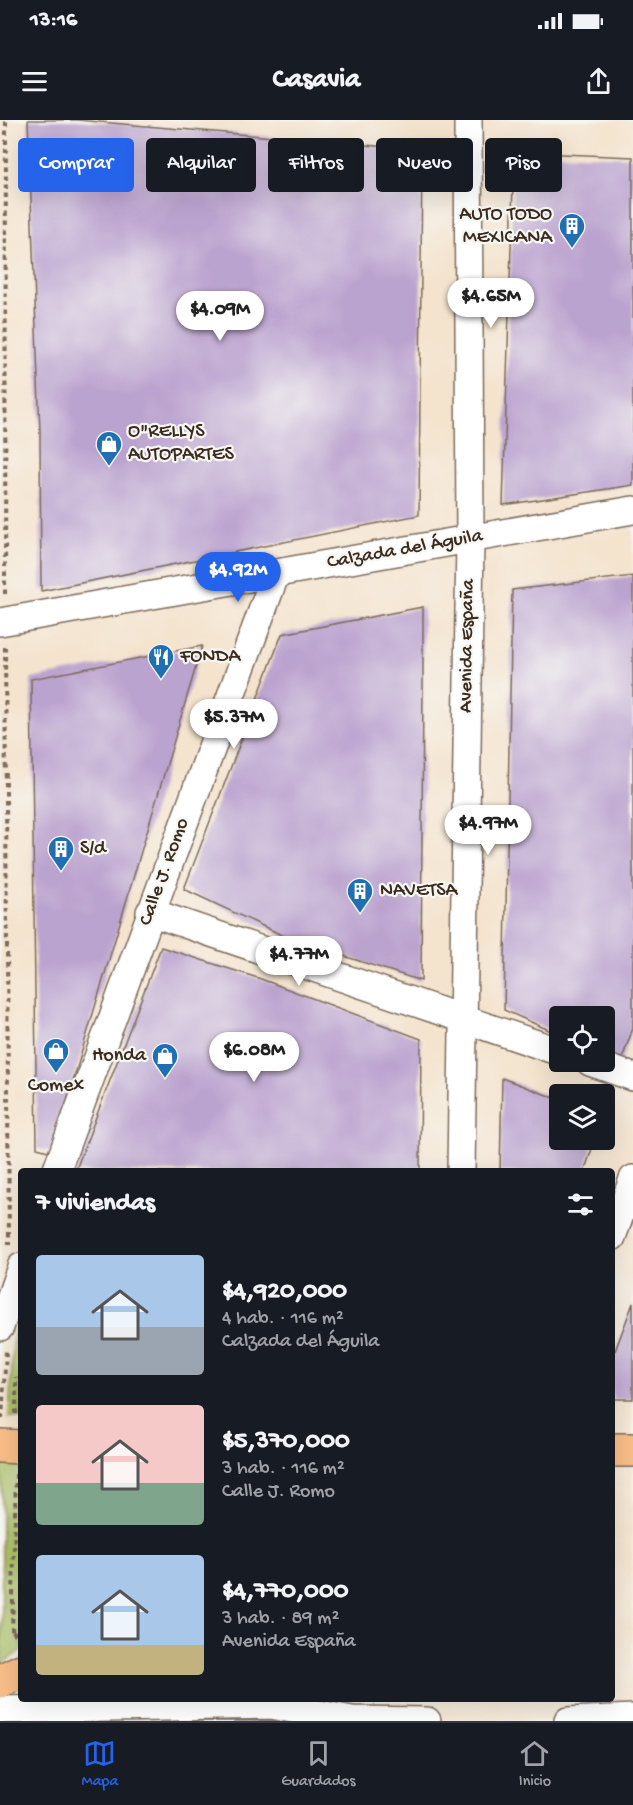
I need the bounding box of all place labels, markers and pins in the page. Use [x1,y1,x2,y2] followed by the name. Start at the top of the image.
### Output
[459,204,553,250] place label: AUTO TODO MEXICANA
[557,211,587,249] building icon: AUTO TODO MEXICANA
[442,278,540,329] pin: $4.65M
[171,291,269,342] pin: $4.09M
[128,421,235,467] place label: O"RELLYS AUTOPARTES
[94,429,124,467] shop icon: O"RELLYS AUTOPARTES
[189,552,287,603] pin: $4.92M
[146,642,176,680] restaurant icon: FONDA
[179,646,241,669] place label: FONDA
[185,699,283,750] pin: $5.37M
[439,805,537,856] pin: $4.97M
[46,834,76,872] building icon: S/d
[80,838,108,861] place label: S/d
[345,876,375,914] building icon: NAVETSA
[380,880,458,903] place label: NAVETSA
[250,936,348,987] pin: $4.77M
[205,1032,303,1083] pin: $6.08M
[41,1036,71,1074] shop icon: Comex
[150,1041,180,1079] shop icon: Honda
[92,1045,147,1068] place label: Honda
[28,1075,85,1098] place label: Comex

